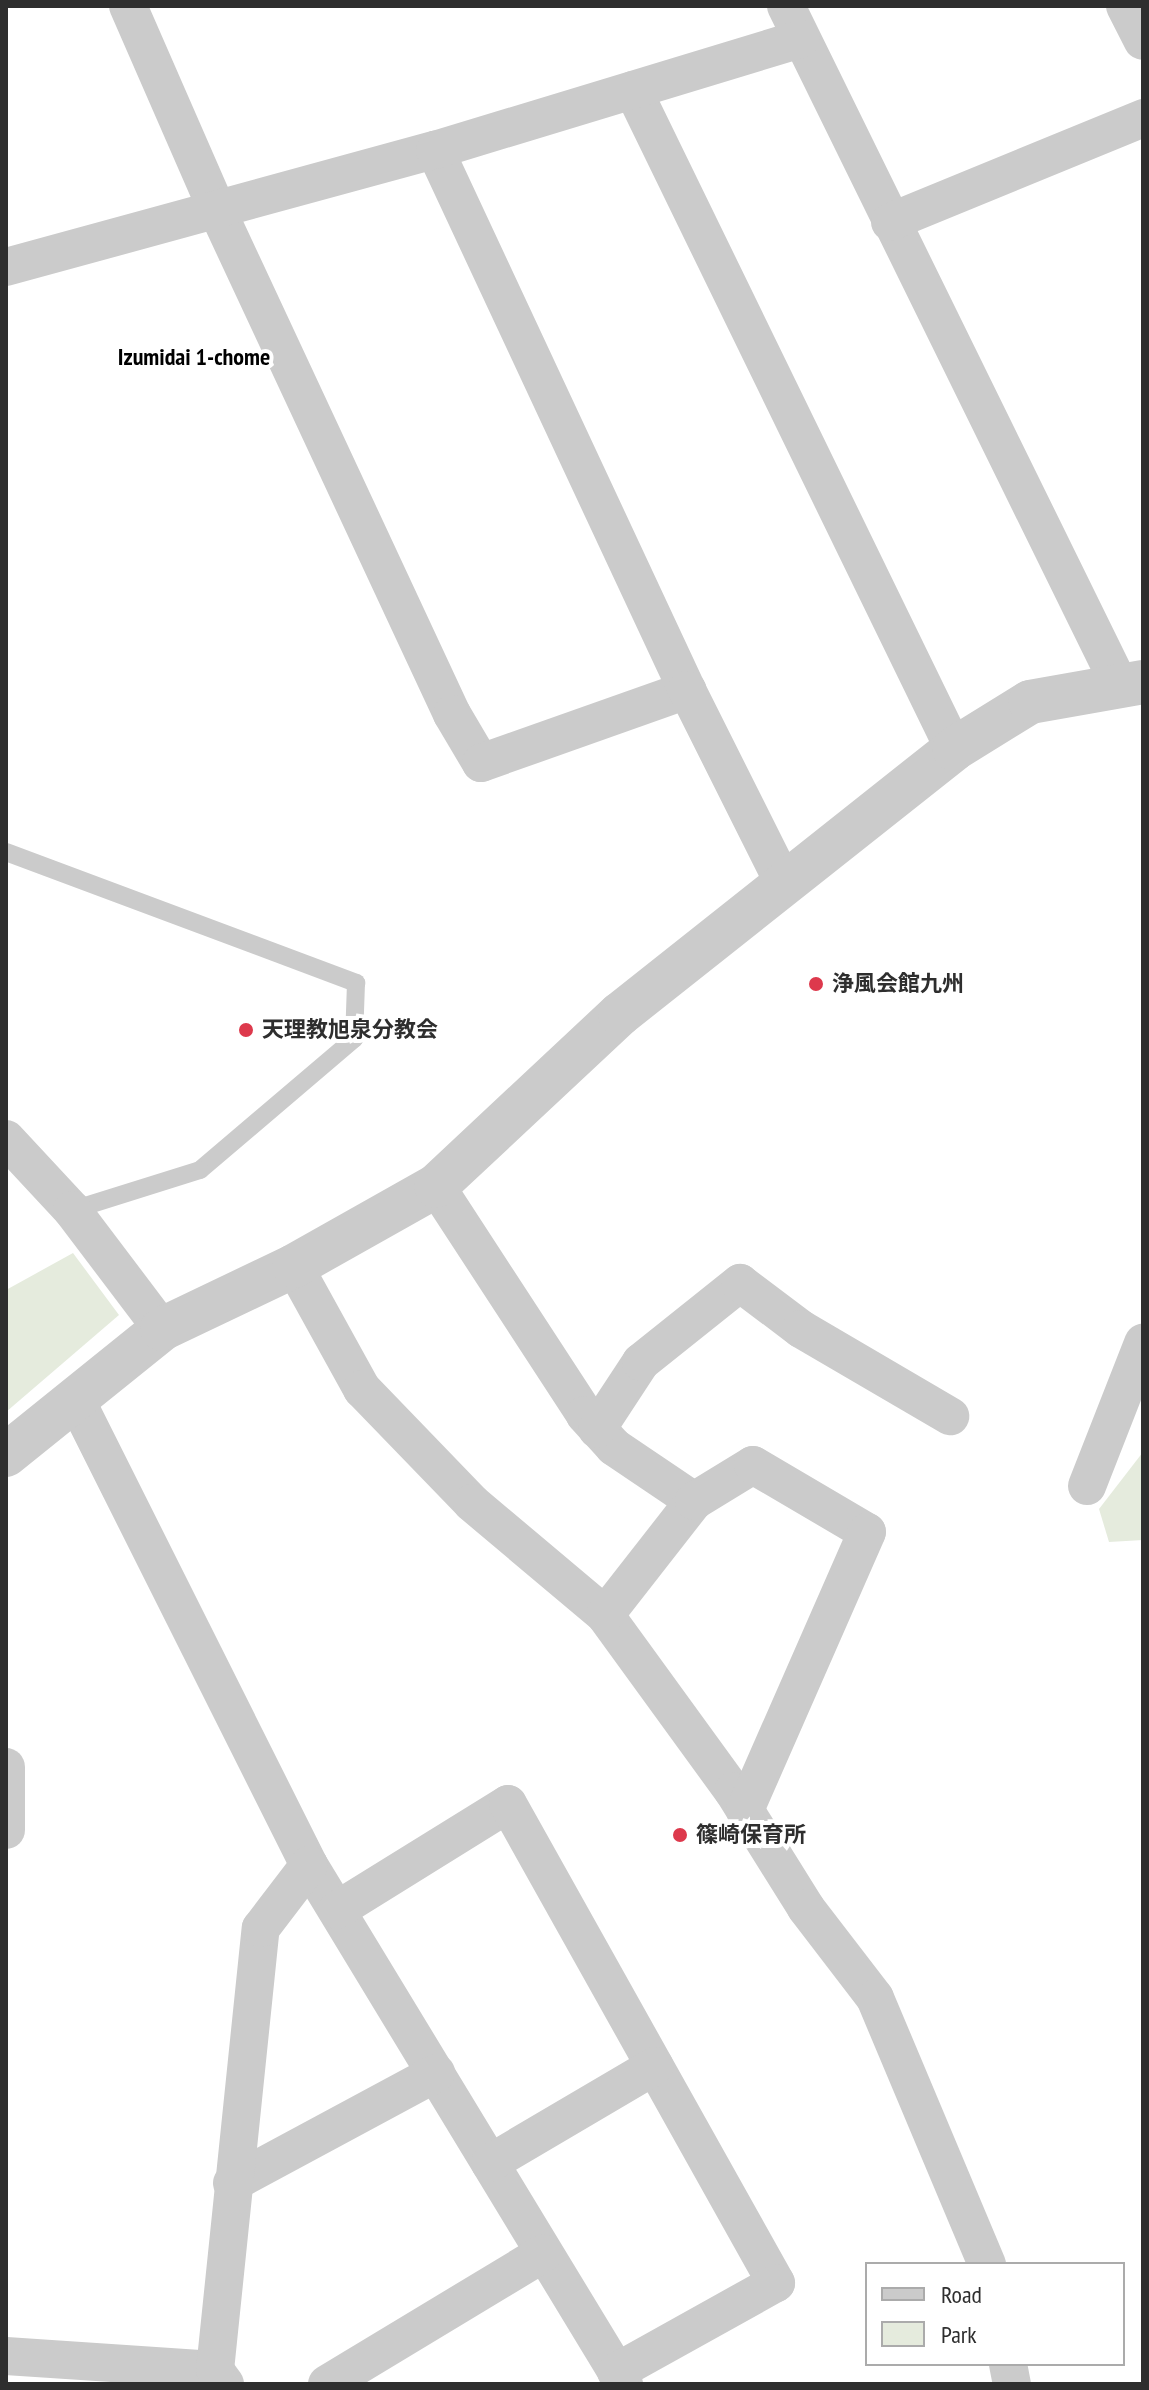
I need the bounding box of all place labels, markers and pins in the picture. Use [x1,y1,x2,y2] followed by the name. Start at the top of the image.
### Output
[832,971,964,997] place label: 浄風会館九州
[807,975,825,993] marker: 浄風会館九州
[262,1017,438,1043] place label: 天理教旭泉分教会
[237,1021,255,1039] marker: 天理教旭泉分教会
[696,1822,806,1848] place label: 篠崎保育所
[671,1826,689,1844] marker: 篠崎保育所

